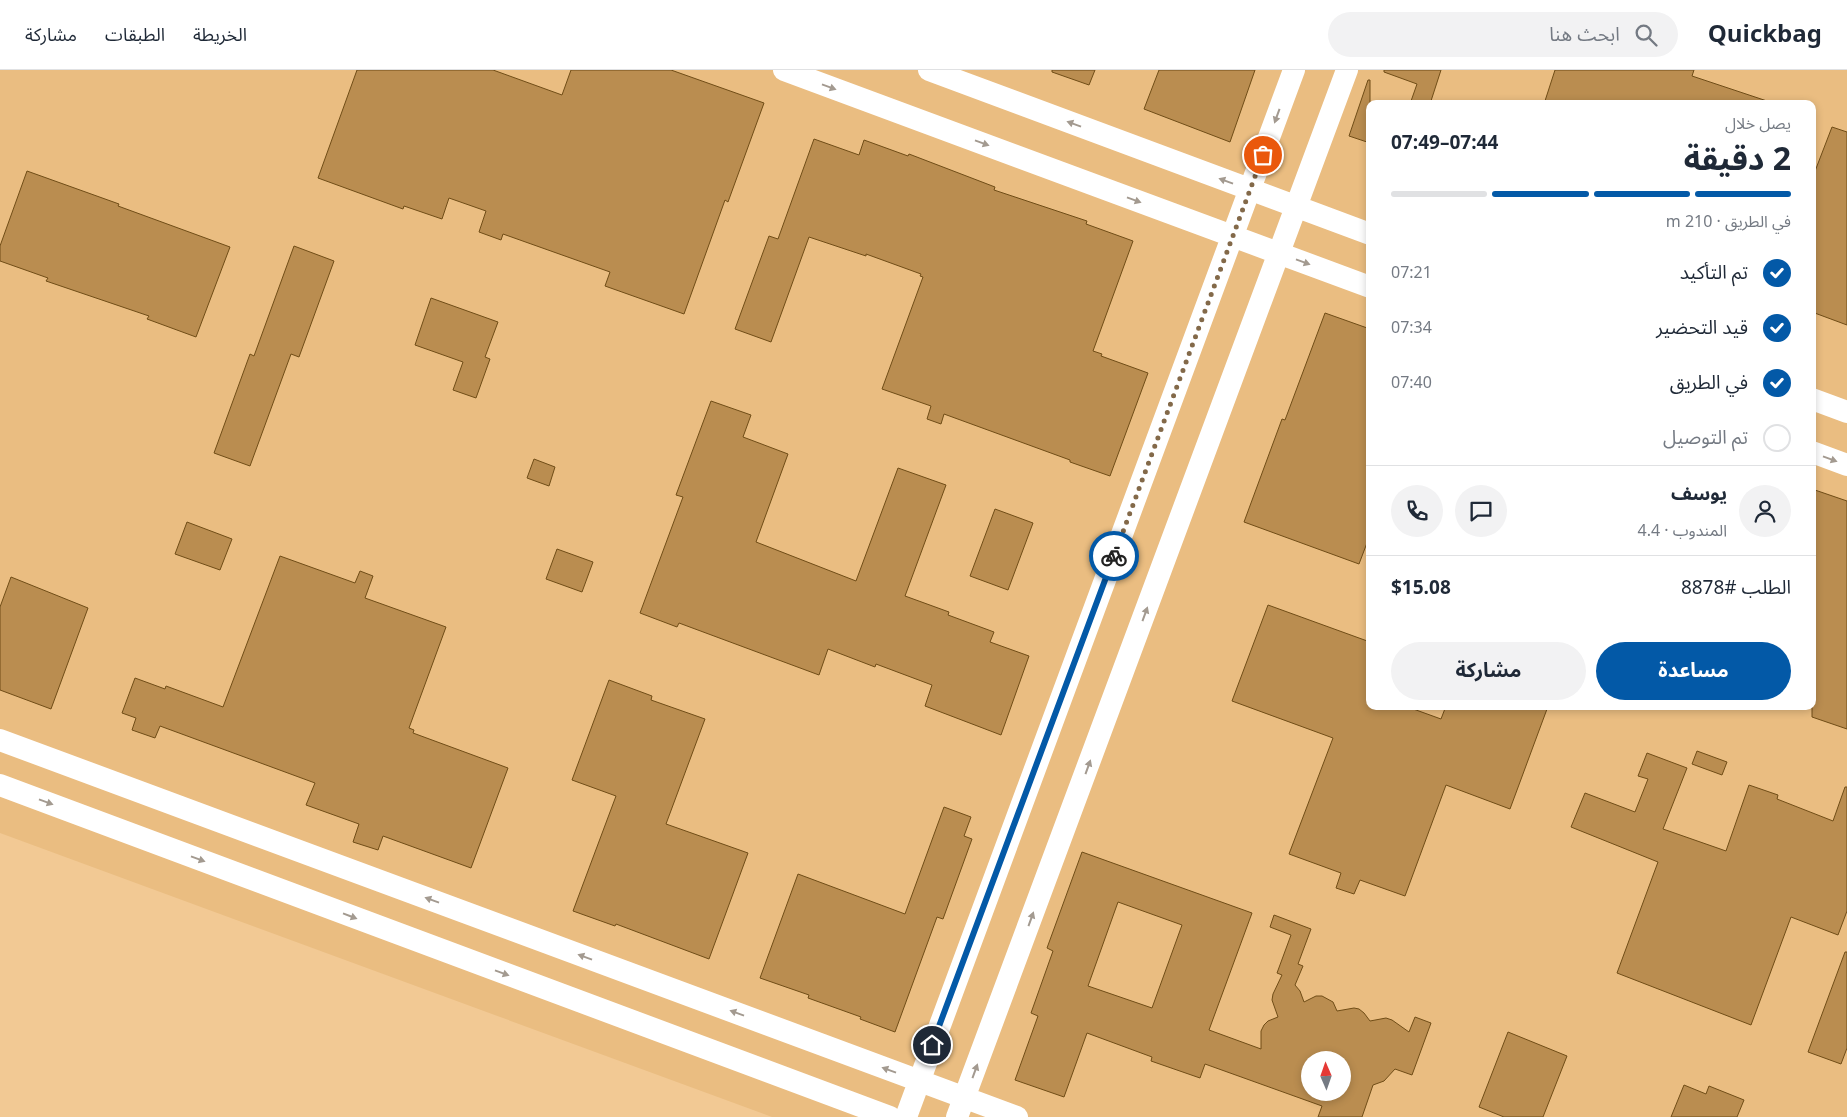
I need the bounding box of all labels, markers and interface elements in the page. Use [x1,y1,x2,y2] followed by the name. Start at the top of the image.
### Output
[1708,9,1822,60] text: Quickbag
[1328,12,1678,57] search box
[1549,15,1620,55] text: ابحث هنا
[25,16,77,54] text: مشاركة
[105,16,165,54] text: الطبقات
[193,16,247,54] text: الخريطة
[1632,21,1660,49] icon: search
[822,83,837,91] one-way arrow
[1725,107,1791,141] text: يصل خلال
[1273,109,1281,124] one-way arrow
[1066,120,1081,127] one-way arrow
[1391,123,1498,163] text: 07:44–07:49
[1684,126,1791,194] text: 2 دقيقة
[1242,134,1284,176] pin
[975,139,990,147] one-way arrow
[1249,141,1277,169] icon: bag
[1219,176,1233,184] one-way arrow
[1127,196,1142,204] one-way arrow
[1666,205,1791,239] text: في الطريق · 210 m
[1680,253,1748,293] text: تم التأكيد
[1391,256,1432,290] text: 07:21
[1296,258,1311,266] one-way arrow
[1763,259,1791,287] icon: check
[1656,308,1748,348] text: قيد التحضير
[1391,311,1432,345] text: 07:34
[1763,314,1791,342] icon: check
[1670,363,1748,403] text: في الطريق
[1391,366,1432,400] text: 07:40
[1763,369,1791,397] icon: check
[1663,418,1748,458] text: تم التوصيل
[1823,455,1838,463] one-way arrow
[1671,474,1727,514] text: يوسف
[1391,485,1443,537] button: phone
[1455,485,1507,537] button: chat
[1739,485,1791,537] button: person
[1638,514,1727,548] text: المندوب · 4.4
[1089,531,1139,581] courier
[1100,542,1128,570] icon: bike
[1391,568,1451,608] text: $15.08
[1681,568,1791,608] text: الطلب #8878
[1142,607,1149,622] one-way arrow
[1391,642,1586,700] button: مشاركة
[1596,642,1791,700] button: مساعدة
[1084,759,1092,774] one-way arrow
[38,799,53,806] one-way arrow
[191,855,206,863] one-way arrow
[424,896,439,904] one-way arrow
[1027,911,1035,926] one-way arrow
[343,912,358,920] one-way arrow
[577,953,592,960] one-way arrow
[495,969,510,977] one-way arrow
[729,1009,744,1017] one-way arrow
[911,1024,953,1066] pin
[918,1031,946,1059] icon: home
[1301,1051,1351,1101] north arrow
[1301,1051,1351,1101] map controls
[971,1064,979,1079] one-way arrow
[882,1066,897,1073] one-way arrow

